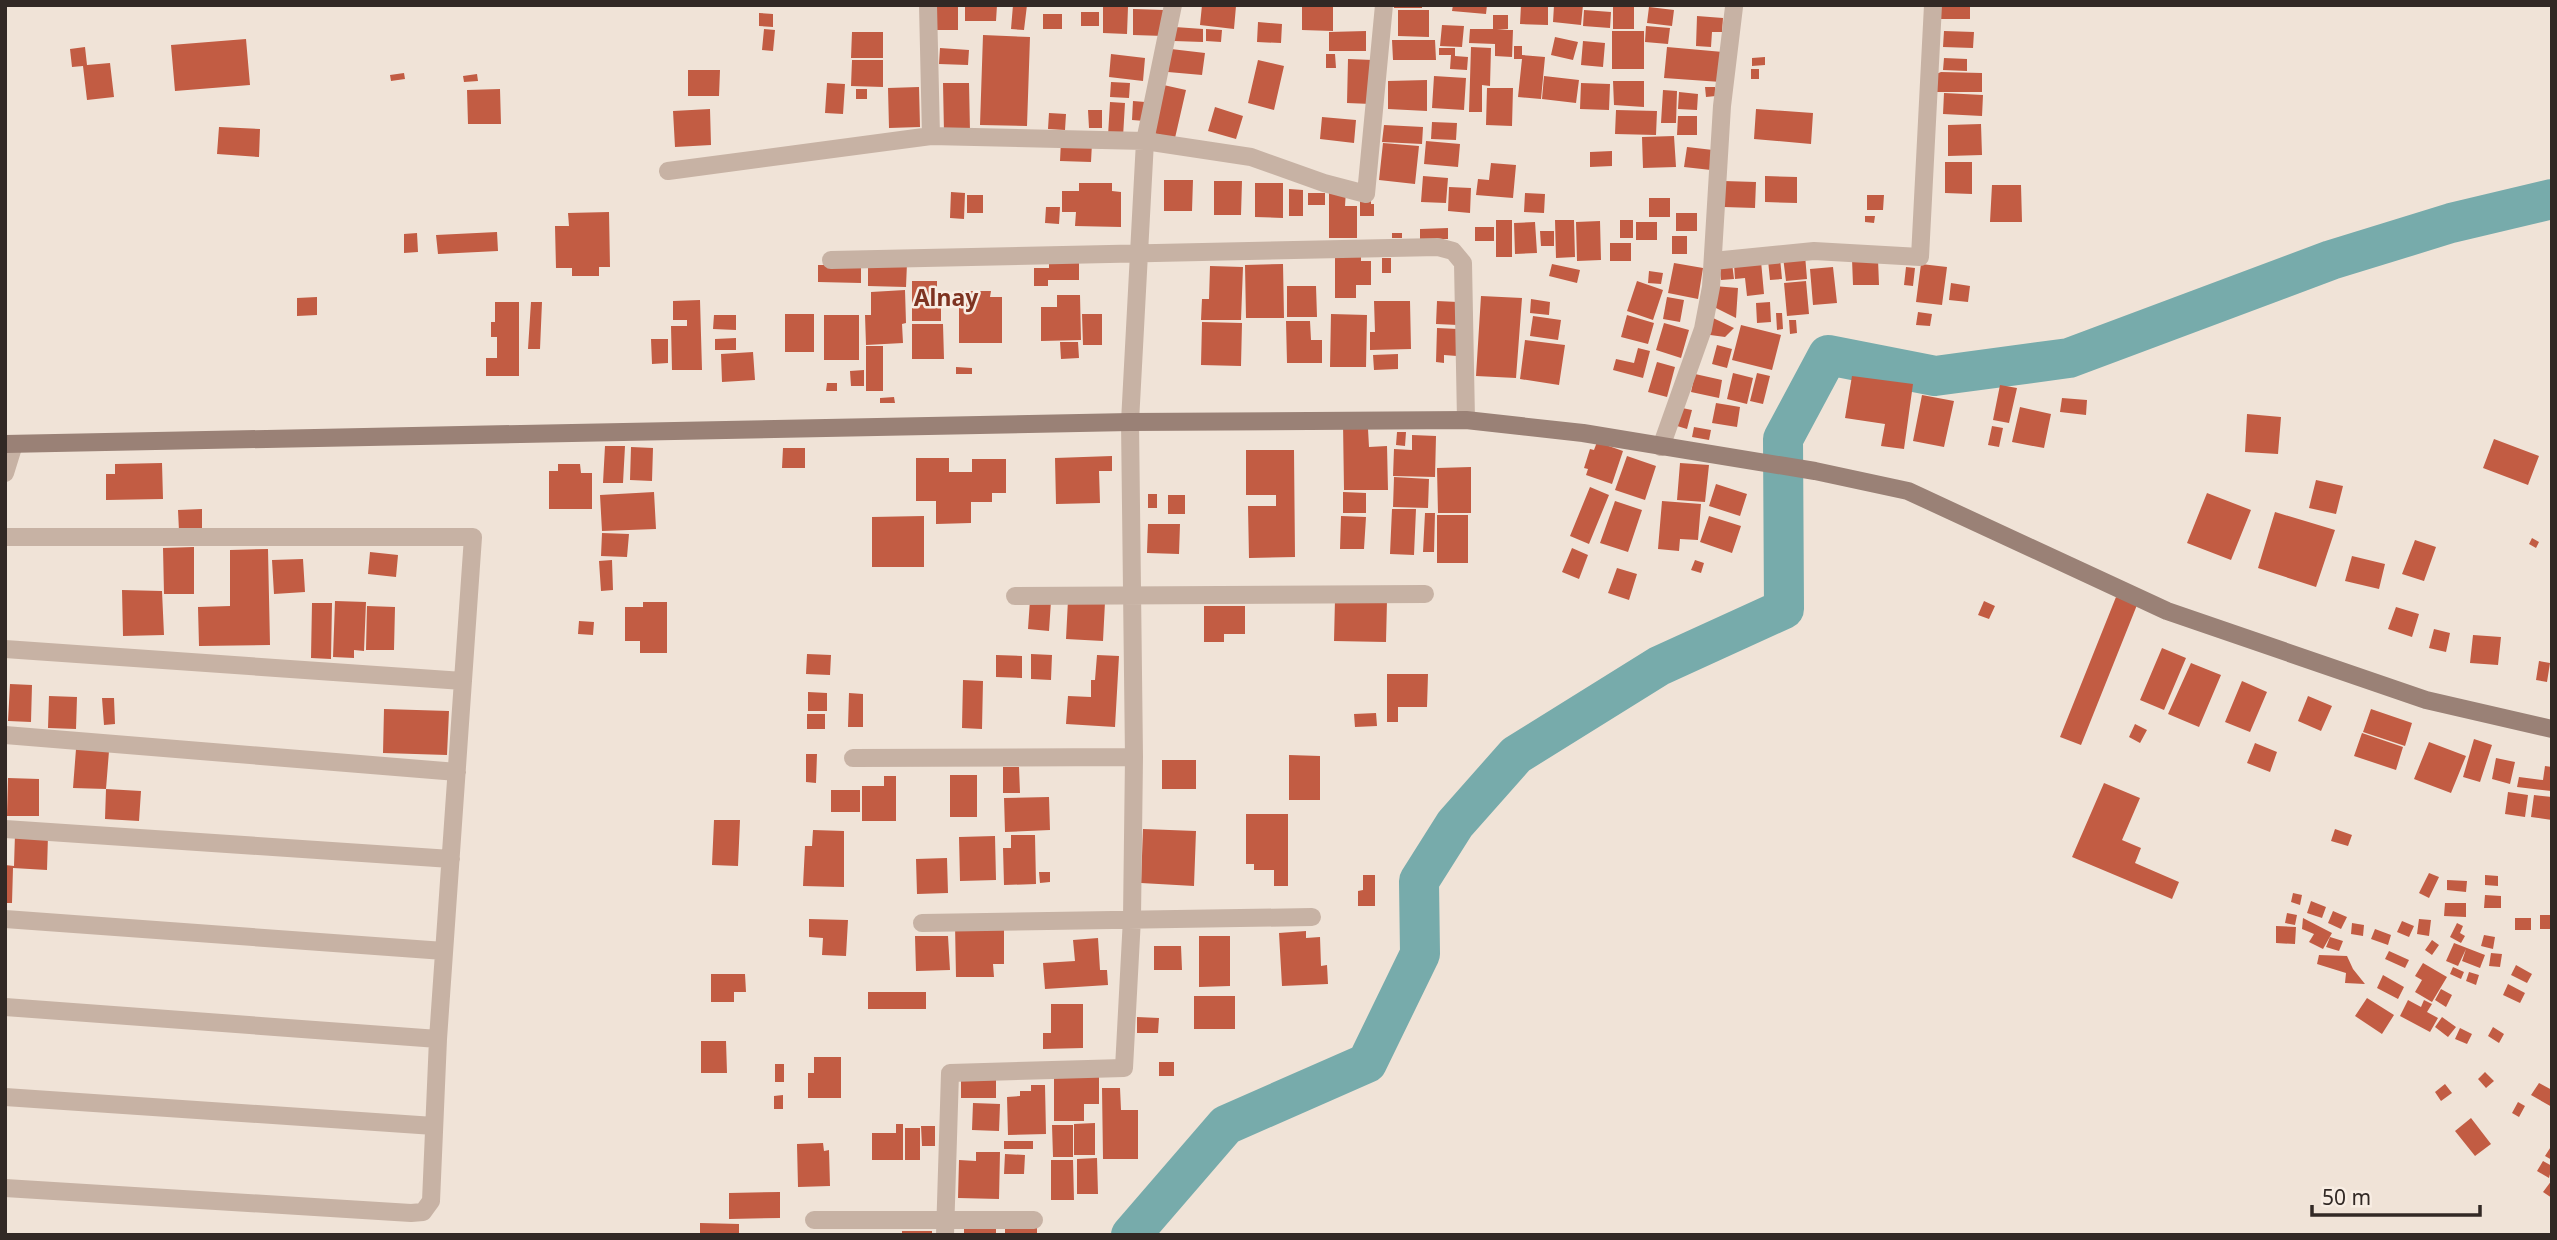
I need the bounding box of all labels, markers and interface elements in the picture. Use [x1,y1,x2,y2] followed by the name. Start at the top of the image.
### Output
[914,281,979,313] district label: Alnay
[2312,1174,2480,1218] scale bar
[2322,1183,2371,1211] text: 50 m

